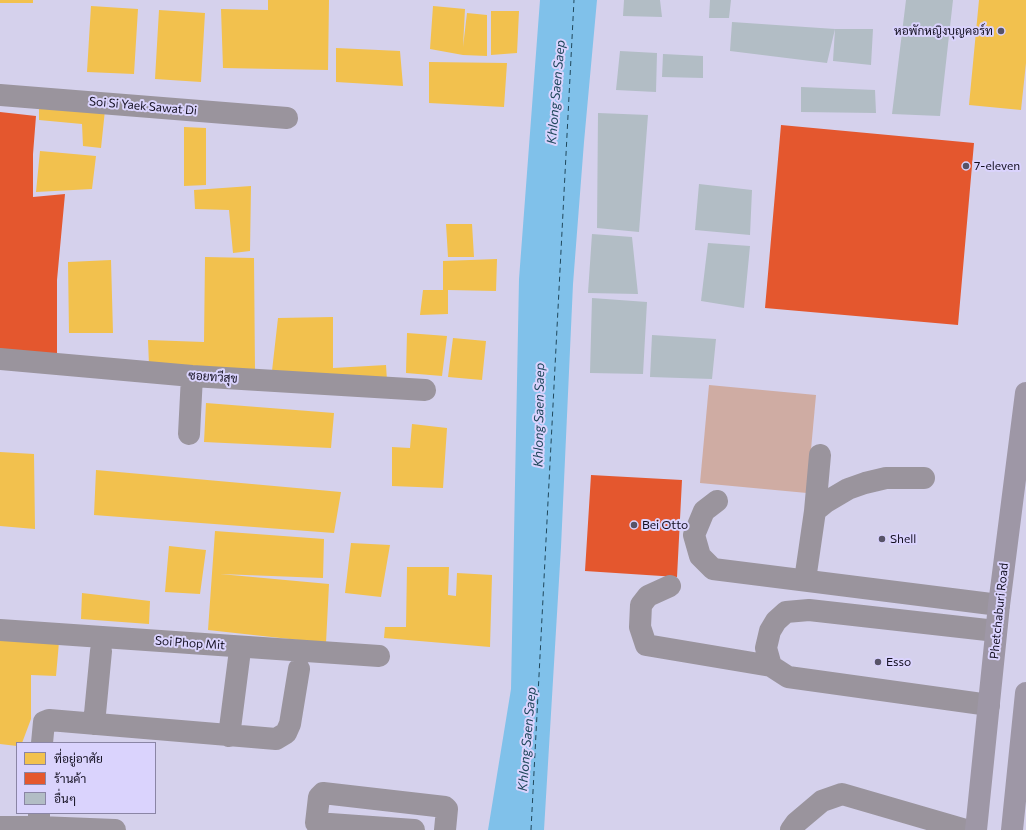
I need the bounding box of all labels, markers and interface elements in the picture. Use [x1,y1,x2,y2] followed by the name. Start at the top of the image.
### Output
[894,24,993,38] place label: หอพักหญิงบุญคอร์ท
[996,26,1006,36] marker: หอพักหญิงบุญคอร์ท
[544,39,568,145] water label: Khlong Saen Saep
[89,94,197,118] street label: Soi Si Yaek Sawat Di
[974,159,1020,173] place label: 7-eleven
[961,161,971,171] marker: 7-eleven
[530,363,548,467] water label: Khlong Saen Saep
[188,368,238,386] street label: ซอยทวีสุข
[642,518,688,532] place label: Bei Otto
[629,520,639,530] marker: Bei Otto
[890,532,916,546] place label: Shell
[877,534,887,544] marker: Shell
[987,562,1011,660] street label: Phetchaburi Road
[155,633,225,653] street label: Soi Phop Mit
[886,655,911,669] place label: Esso
[873,657,883,667] marker: Esso
[515,686,539,792] water label: Khlong Saen Saep
[16,742,156,814] legend
[54,751,103,765] text: ที่อยู่อาศัย
[54,771,86,785] text: ร้านค้า
[54,791,76,805] text: อื่นๆ

